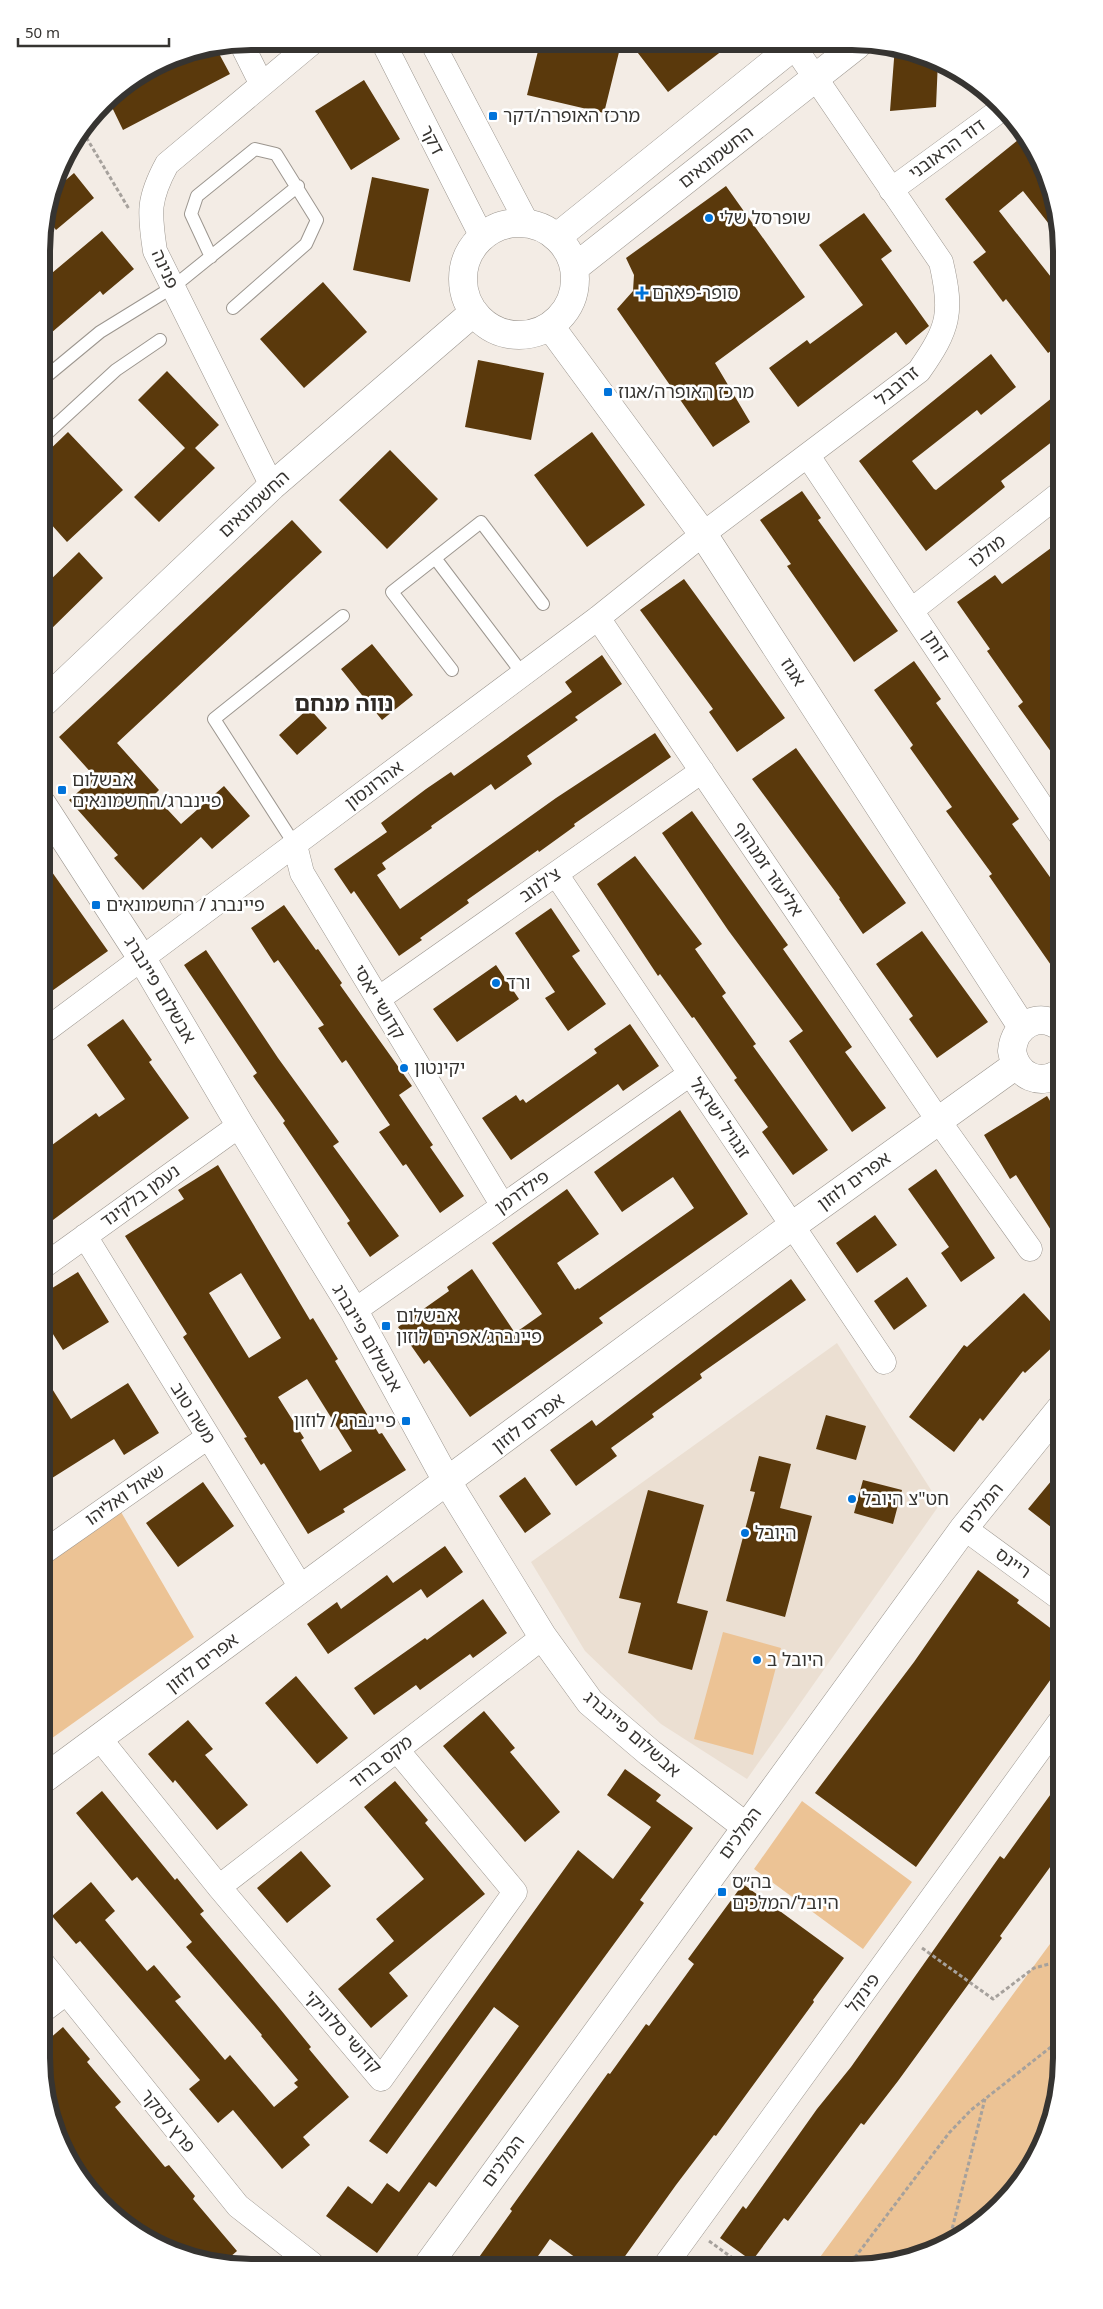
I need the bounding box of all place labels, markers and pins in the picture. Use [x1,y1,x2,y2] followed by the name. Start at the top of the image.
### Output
[503,103,640,127] place label: מרכז האופרה/דקר
[487,110,499,122] marker: מרכז האופרה/דקר
[719,205,811,229] place label: שופרסל שלי
[703,212,715,224] marker: שופרסל שלי
[652,280,739,304] place label: סופר-פארם
[636,287,648,299] marker: סופר-פארם
[618,379,754,403] place label: מרכז האופרה/אגוז
[602,386,614,398] marker: מרכז האופרה/אגוז
[72,767,222,812] place label: אבשלום פיינברג/החשמונאים
[56,784,68,796] marker: אבשלום פיינברג/החשמונאים
[106,892,265,916] place label: פיינברג / החשמונאים
[90,899,102,911] marker: פיינברג / החשמונאים
[506,970,530,994] place label: ורד
[490,977,502,989] marker: ורד
[414,1055,465,1079] place label: יקינטון
[398,1062,410,1074] marker: יקינטון
[396,1303,542,1348] place label: אבשלום פיינברג/אפרים לוזון
[380,1320,392,1332] marker: אבשלום פיינברג/אפרים לוזון
[294,1408,396,1432] place label: פיינברג / לוזון
[400,1415,412,1427] marker: פיינברג / לוזון
[862,1486,949,1510] place label: חט"צ היובל
[846,1493,858,1505] marker: חט"צ היובל
[755,1520,797,1544] place label: היובל
[739,1527,751,1539] marker: היובל
[767,1647,824,1671] place label: היובל ב
[751,1654,763,1666] marker: היובל ב
[732,1869,839,1914] place label: בה״ס היובל/המלכים
[716,1886,728,1898] marker: בה״ס היובל/המלכים

